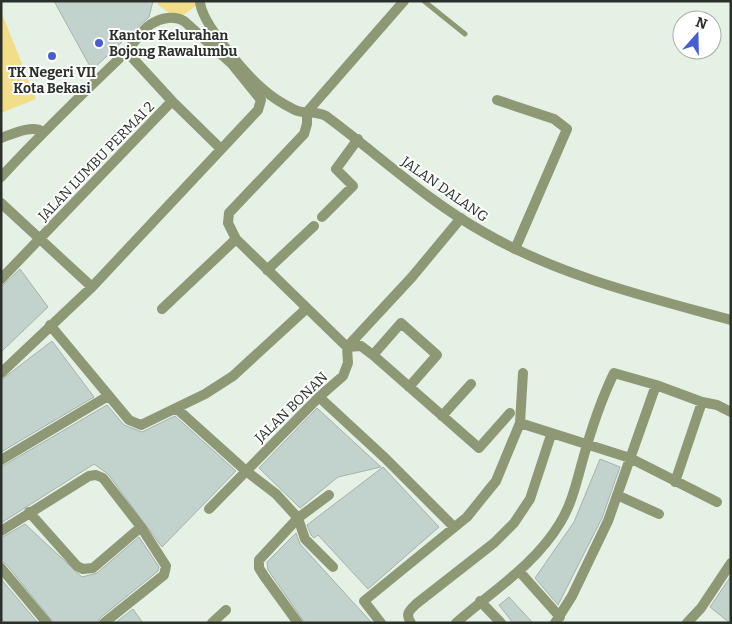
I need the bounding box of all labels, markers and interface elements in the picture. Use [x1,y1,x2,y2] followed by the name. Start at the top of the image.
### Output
[672,10,722,60] north arrow
[693,13,709,33] text: N
[109,27,238,60] place label: Kantor Kelurahan Bojong Rawalumbu
[93,37,105,49] marker: Kantor Kelurahan Bojong Rawalumbu
[46,50,58,62] marker: TK Negeri VII Kota Bekasi
[8,64,96,97] place label: TK Negeri VII Kota Bekasi
[34,98,158,225] street label: JALAN LUMBU PERMAI 2
[397,153,491,226] street label: JALAN DALANG
[251,368,331,447] street label: JALAN BONAN

